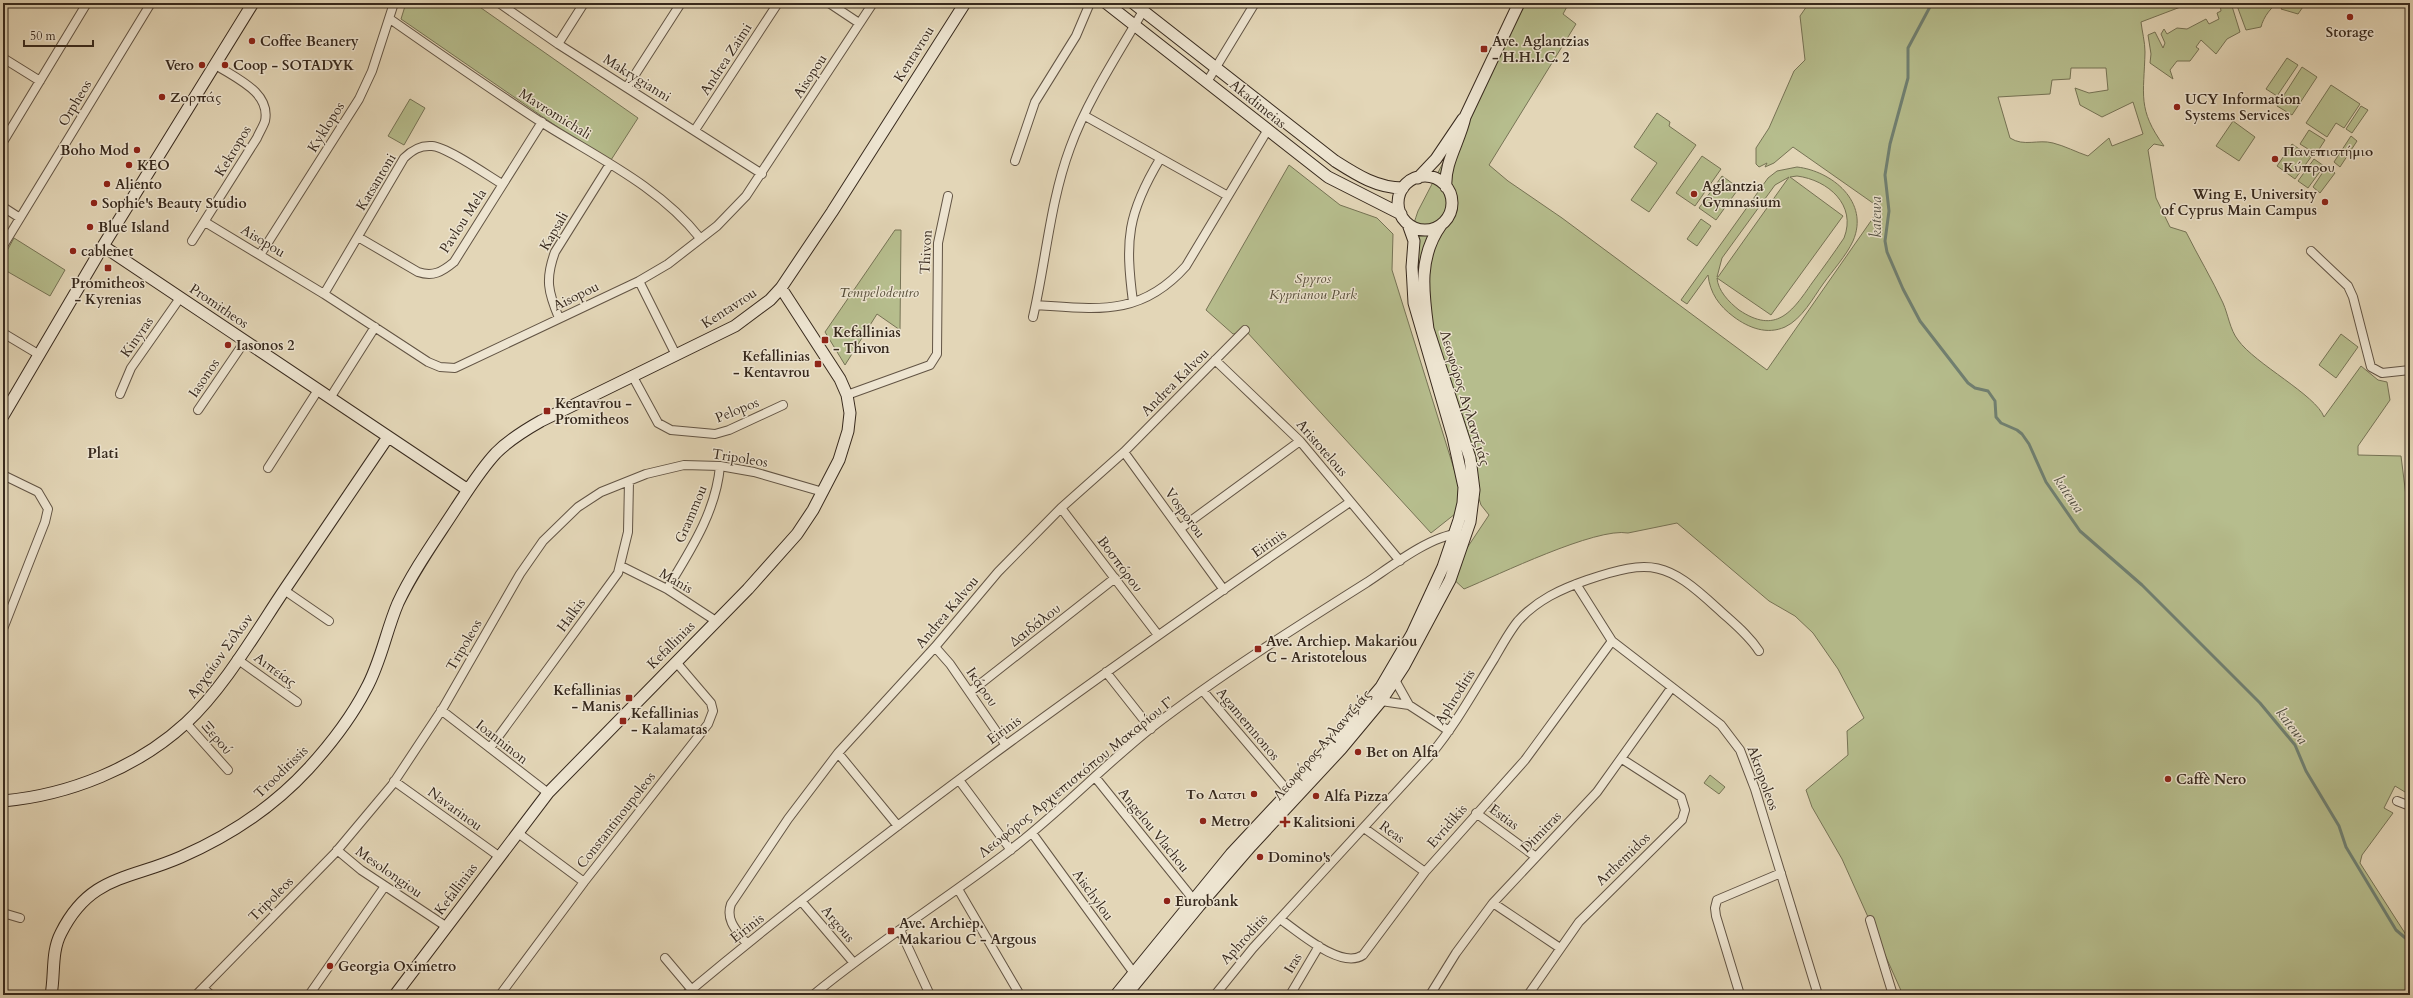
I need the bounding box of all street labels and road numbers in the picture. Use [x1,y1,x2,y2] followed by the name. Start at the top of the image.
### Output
[696,19,756,99] street label: Andrea Zaimi
[889,22,939,86] street label: Kentavrou
[599,50,675,106] street label: Makrygianni
[789,50,831,102] street label: Aisopou
[1226,75,1291,133] street label: Akadimeias
[54,76,96,130] street label: Orpheos
[515,84,595,144] street label: Mavromichali
[303,98,349,156] street label: Kyklopos
[210,122,256,180] street label: Kekropos
[352,150,401,214] street label: Katsantoni
[435,185,491,257] street label: Pavlou Mela
[535,208,573,254] street label: Kapsali
[237,220,289,262] street label: Aisopou
[915,229,937,275] street label: Thivon
[550,277,602,315] street label: Aisopou
[186,279,253,333] street label: Promitheos
[698,283,761,333] street label: Kentavrou
[116,313,158,361] street label: Kinyras
[1435,328,1495,468] street label: Λεωφόρος Αγλαντζιάς
[1137,344,1213,420] street label: Andrea Kalvou
[184,354,224,401] street label: Iasonos
[712,393,762,427] street label: Pelopos
[1292,415,1352,481] street label: Aristotelous
[711,444,770,472] street label: Tripoleos
[670,482,712,546] street label: Grammou
[1160,484,1210,542] street label: Vosporou
[1248,524,1290,562] street label: Eirinis
[1093,532,1147,596] street label: Βοσπόρου
[656,564,697,598] street label: Manis
[911,572,983,652] street label: Andrea Kalvou
[552,594,590,636] street label: Halkis
[1005,599,1065,651] street label: Δαιδάλου
[183,610,257,702] street label: Αρχαίων Σόλων
[442,616,487,674] street label: Tripoleos
[643,617,699,673] street label: Kefallinias
[250,648,300,692] street label: Αιπείας
[962,664,1002,710] street label: Ικάρου
[1430,665,1480,728] street label: Aphroditis
[1212,684,1284,765] street label: Agamemnonos
[1269,686,1375,804] street label: Λεωφόρος Αγλαντζιάς
[974,692,1178,862] street label: Λεωφόρος Αρχιεπισκόπου Μακαρίου Γ'
[983,711,1025,749] street label: Eirinis
[472,716,532,769] street label: Ioanninon
[197,717,237,759] street label: Ξερού
[250,741,312,803] street label: Trooditissis
[1743,743,1784,813] street label: Akropoleos
[572,767,660,872] street label: Constantinoupoleos
[424,783,486,835] street label: Navarinou
[1114,784,1194,877] street label: Angelou Vlachou
[1423,800,1472,852] street label: Evridikis
[1485,800,1523,834] street label: Estias
[1516,807,1566,857] street label: Dimitras
[1376,816,1409,848] street label: Reas
[1592,828,1655,890] street label: Arthemidos
[352,842,427,902] street label: Mesolongiou
[430,859,482,919] street label: Kefallinias
[1068,866,1118,925] street label: Aischylou
[244,872,298,926] street label: Tripoleos
[817,901,859,947] street label: Argous
[726,909,768,947] street label: Eirinis
[1216,909,1272,968] street label: Aphroditis
[1280,949,1307,977] street label: Iras

